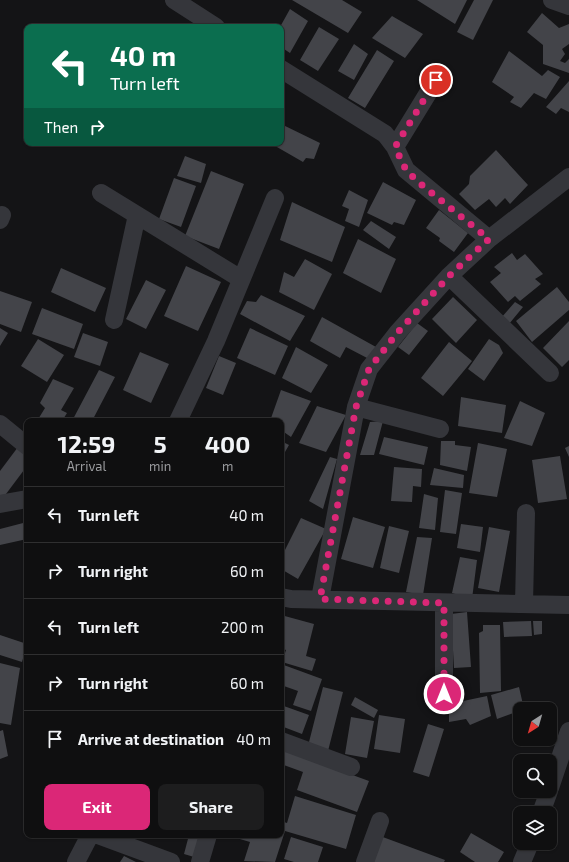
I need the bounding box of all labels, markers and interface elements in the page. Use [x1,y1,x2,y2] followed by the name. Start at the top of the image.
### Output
[110,38,176,72] text: 40 m
[44,40,96,92] icon: left
[419,63,453,97] pin
[425,69,447,91] icon: arrive
[110,72,180,94] text: Turn left
[86,116,108,138] icon: right
[44,118,78,136] text: Then
[58,429,115,458] text: 12:59
[154,429,167,458] text: 5
[205,429,250,458] text: 400
[67,458,106,474] text: Arrival
[149,458,171,474] text: min
[222,458,233,474] text: m
[44,504,66,526] icon: left
[78,506,139,524] text: Turn left
[229,506,264,524] text: 40 m
[44,560,66,582] icon: right
[78,562,148,580] text: Turn right
[230,562,264,580] text: 60 m
[44,616,66,638] icon: left
[78,618,139,636] text: Turn left
[221,618,264,636] text: 200 m
[44,672,66,694] icon: right
[423,673,465,715] position arrow
[78,674,148,692] text: Turn right
[230,674,264,692] text: 60 m
[513,702,557,746] north arrow
[513,702,557,850] map controls
[44,728,66,750] icon: arrive
[78,730,224,748] text: Arrive at destination
[236,730,271,748] text: 40 m
[513,754,557,798] button: search
[44,784,150,830] button: Exit
[158,784,264,830] button: Share
[513,806,557,850] button: layers

